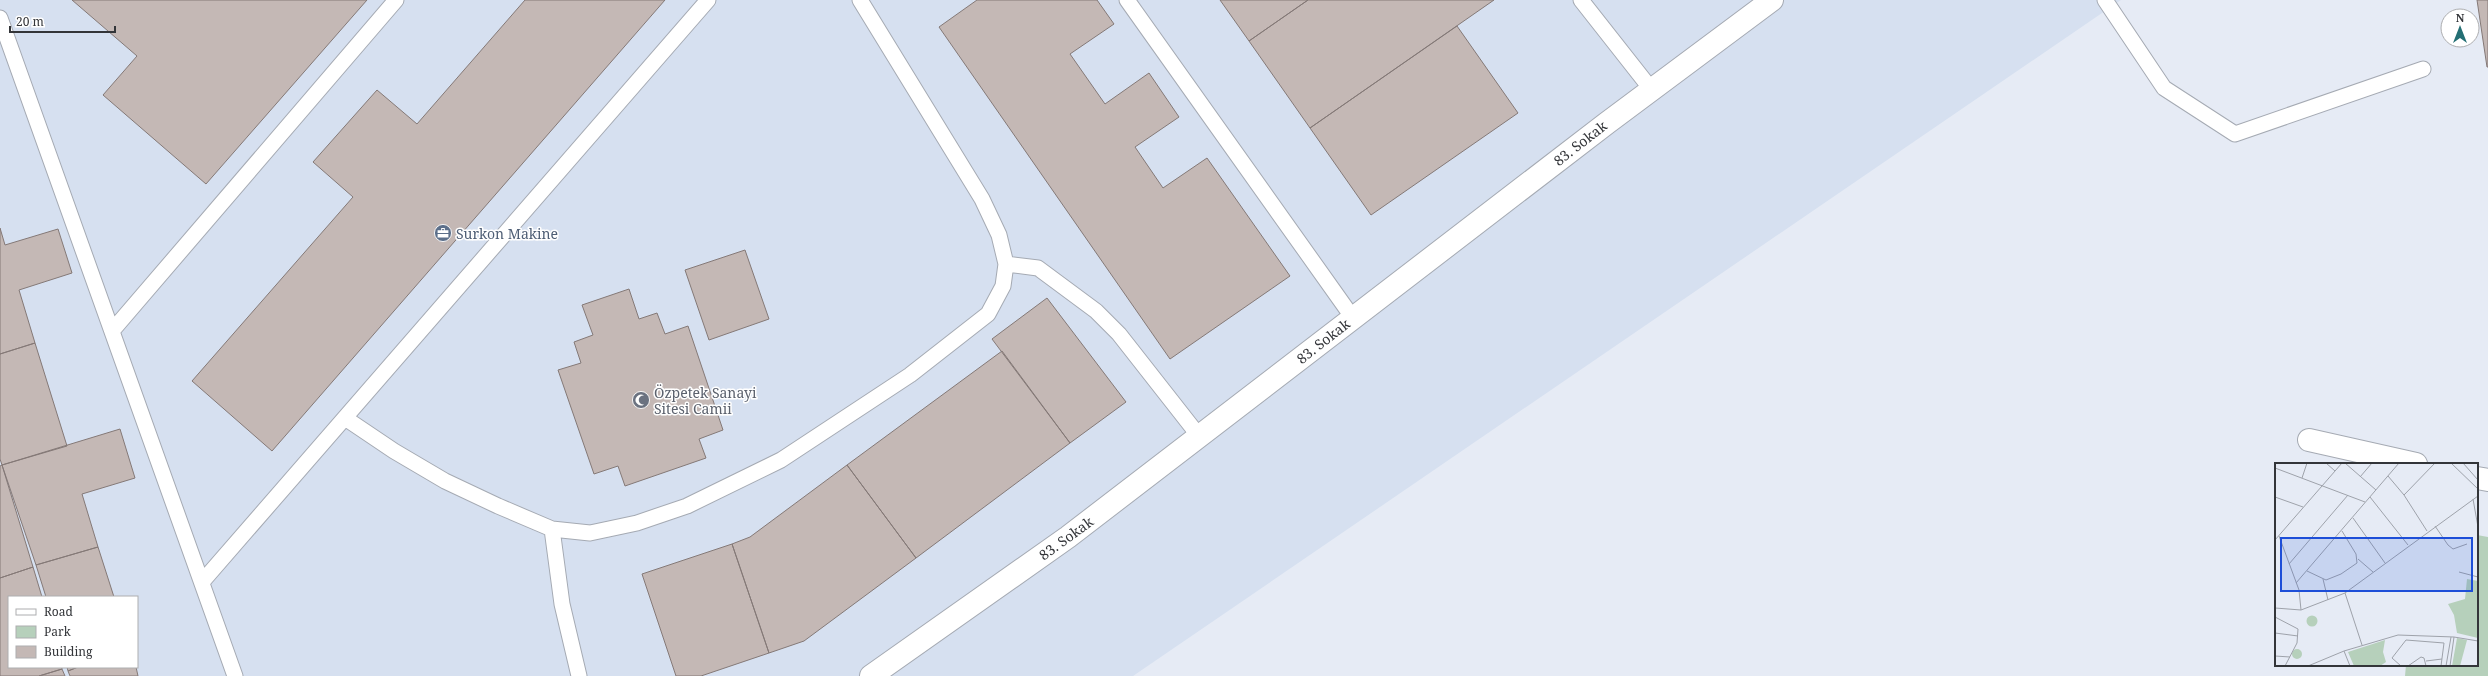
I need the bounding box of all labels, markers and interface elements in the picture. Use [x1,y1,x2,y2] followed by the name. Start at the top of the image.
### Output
[10,8,115,34] scale bar
[2440,8,2480,48] north arrow
[2456,10,2465,25] text: N
[16,13,44,30] text: 20 m
[1549,116,1611,170] street label: 83. Sokak
[433,223,453,243] office icon: Surkon Makine
[456,224,558,243] place label: Surkon Makine
[1292,314,1354,368] street label: 83. Sokak
[654,383,757,418] place label: Özpetek Sanayi Sitesi Camii
[631,390,651,410] mosque icon: Özpetek Sanayi Sitesi Camii
[2275,463,2478,666] inset map
[1035,511,1098,564] street label: 83. Sokak
[8,596,138,668] legend
[44,603,74,620] text: Road
[44,623,72,640] text: Park
[44,643,93,660] text: Building

